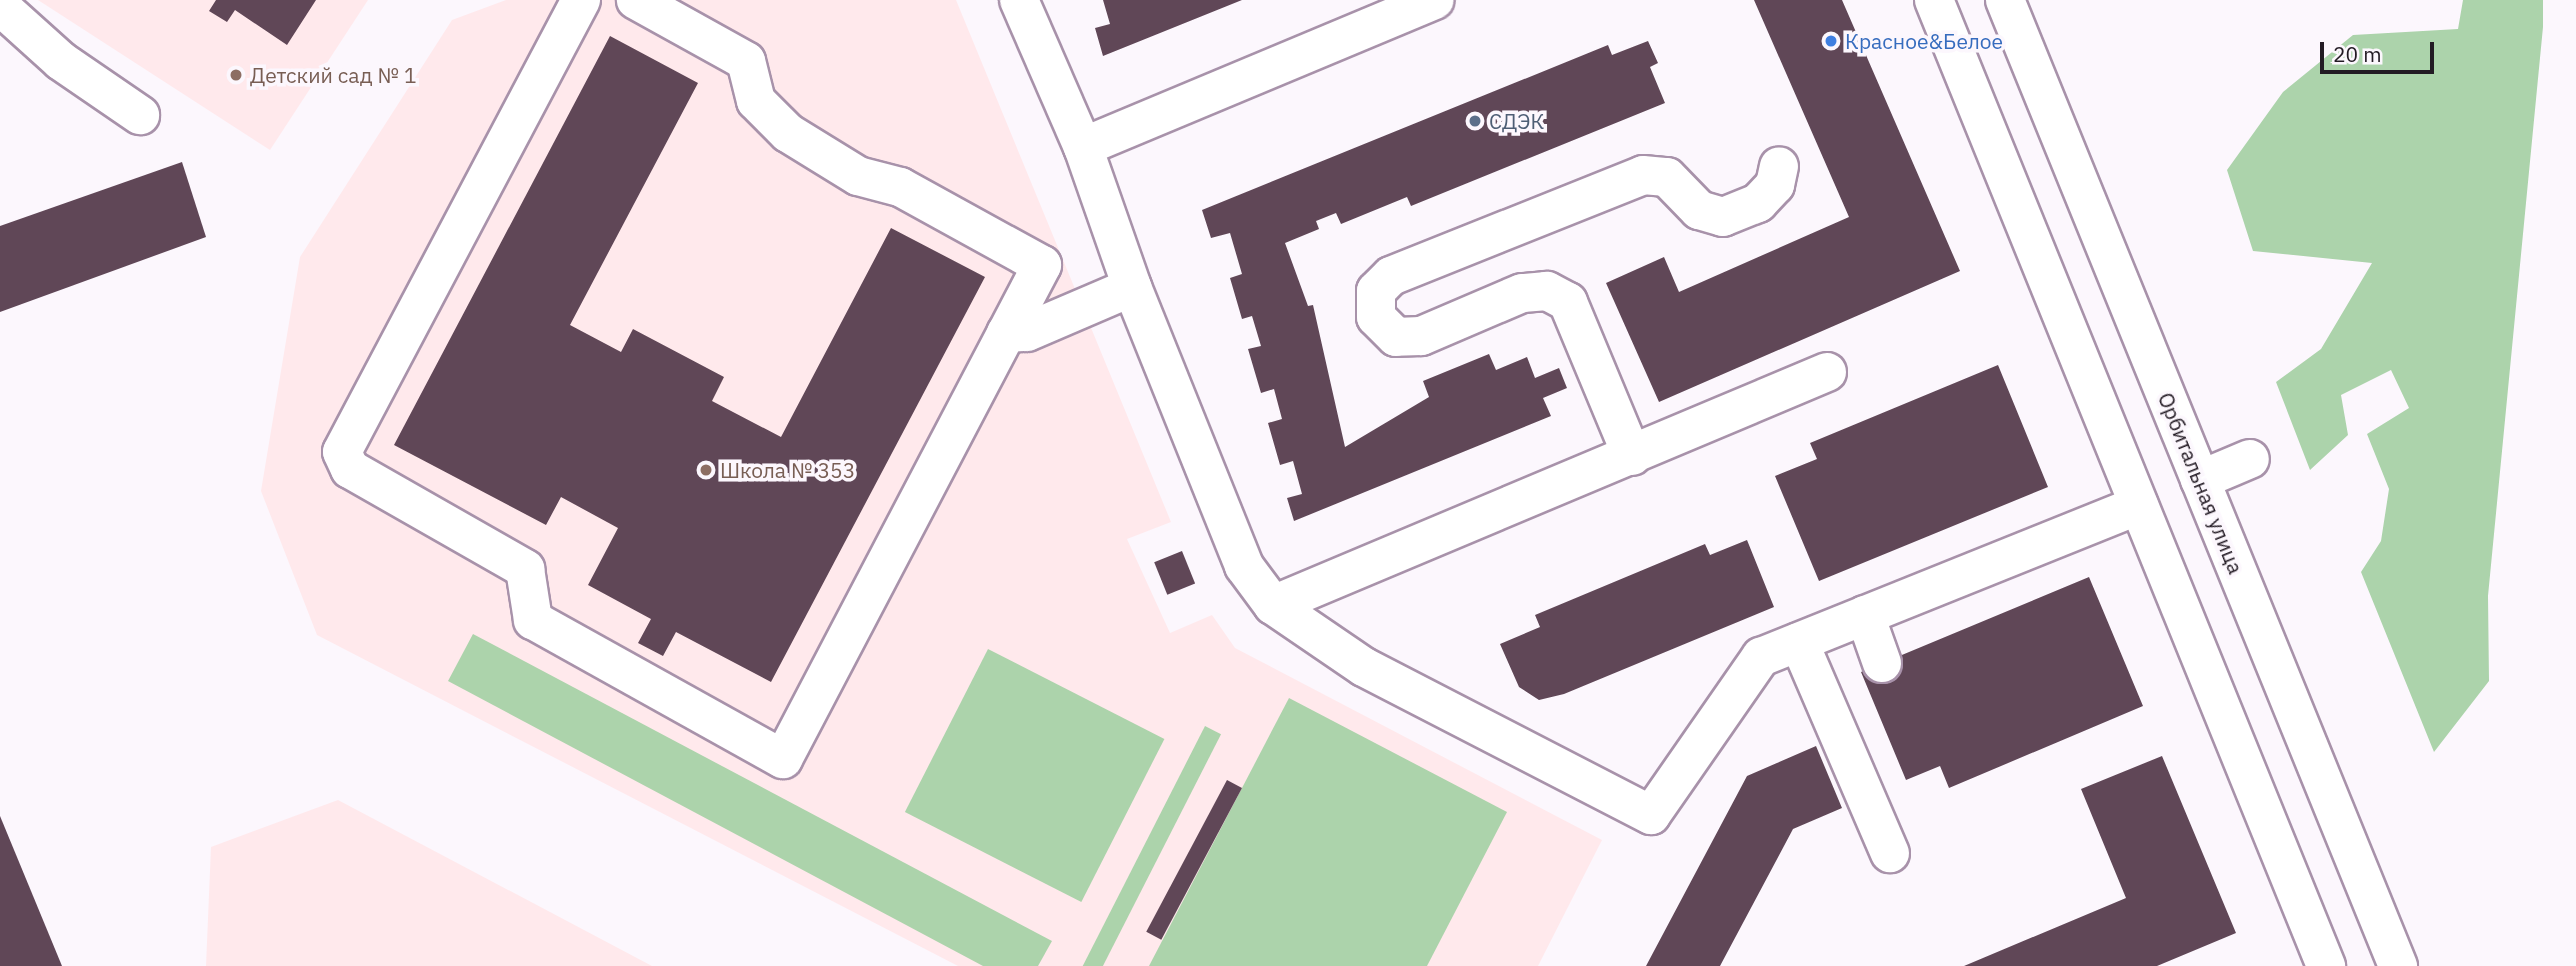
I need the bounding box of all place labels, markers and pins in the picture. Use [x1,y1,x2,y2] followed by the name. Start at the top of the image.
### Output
[1845,28,2003,54] place label: Красное&Белое
[1823,33,1839,49] marker: Красное&Белое
[250,62,417,88] place label: Детский сад № 1
[228,67,244,83] marker: Детский сад № 1
[1489,108,1544,134] place label: СДЭК
[1467,113,1483,129] marker: СДЭК
[720,457,855,483] place label: Школа № 353
[698,462,714,478] marker: Школа № 353

